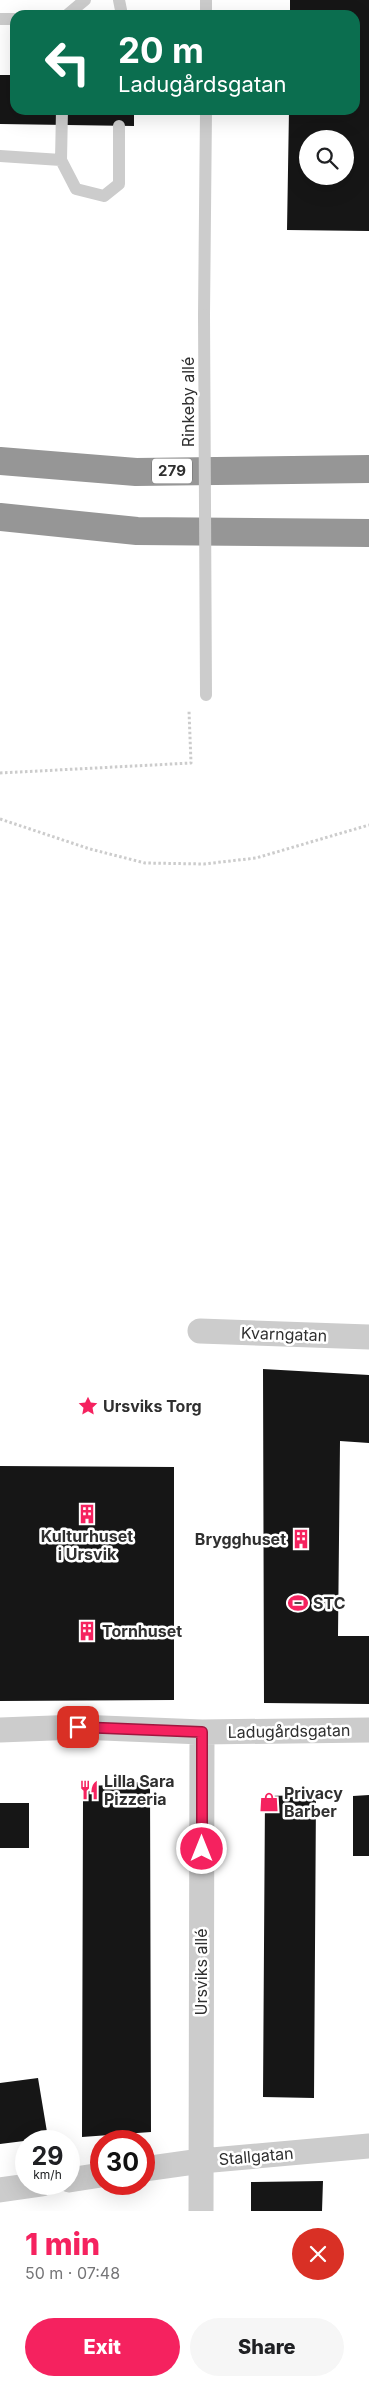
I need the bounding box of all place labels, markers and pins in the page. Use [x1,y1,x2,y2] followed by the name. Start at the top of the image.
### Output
[77,1395,99,1417] place icon: Ursviks Torg
[103,1396,202,1416] place label: Ursviks Torg
[76,1503,98,1525] building icon: Kulturhuset i Ursvik
[41,1526,133,1564] place label: Kulturhuset i Ursvik
[290,1528,312,1550] building icon: Brygghuset
[195,1529,286,1549] place label: Brygghuset
[287,1592,309,1614] sports icon: STC
[313,1593,346,1613] place label: STC
[76,1620,98,1642] building icon: Tornhuset
[102,1621,182,1641] place label: Tornhuset
[57,1706,99,1748] pin
[104,1771,174,1809] place label: Lilla Sara Pizzeria
[78,1779,100,1801] restaurant icon: Lilla Sara Pizzeria
[284,1783,343,1821] place label: Privacy Barber
[258,1791,280,1813] shop icon: Privacy Barber

